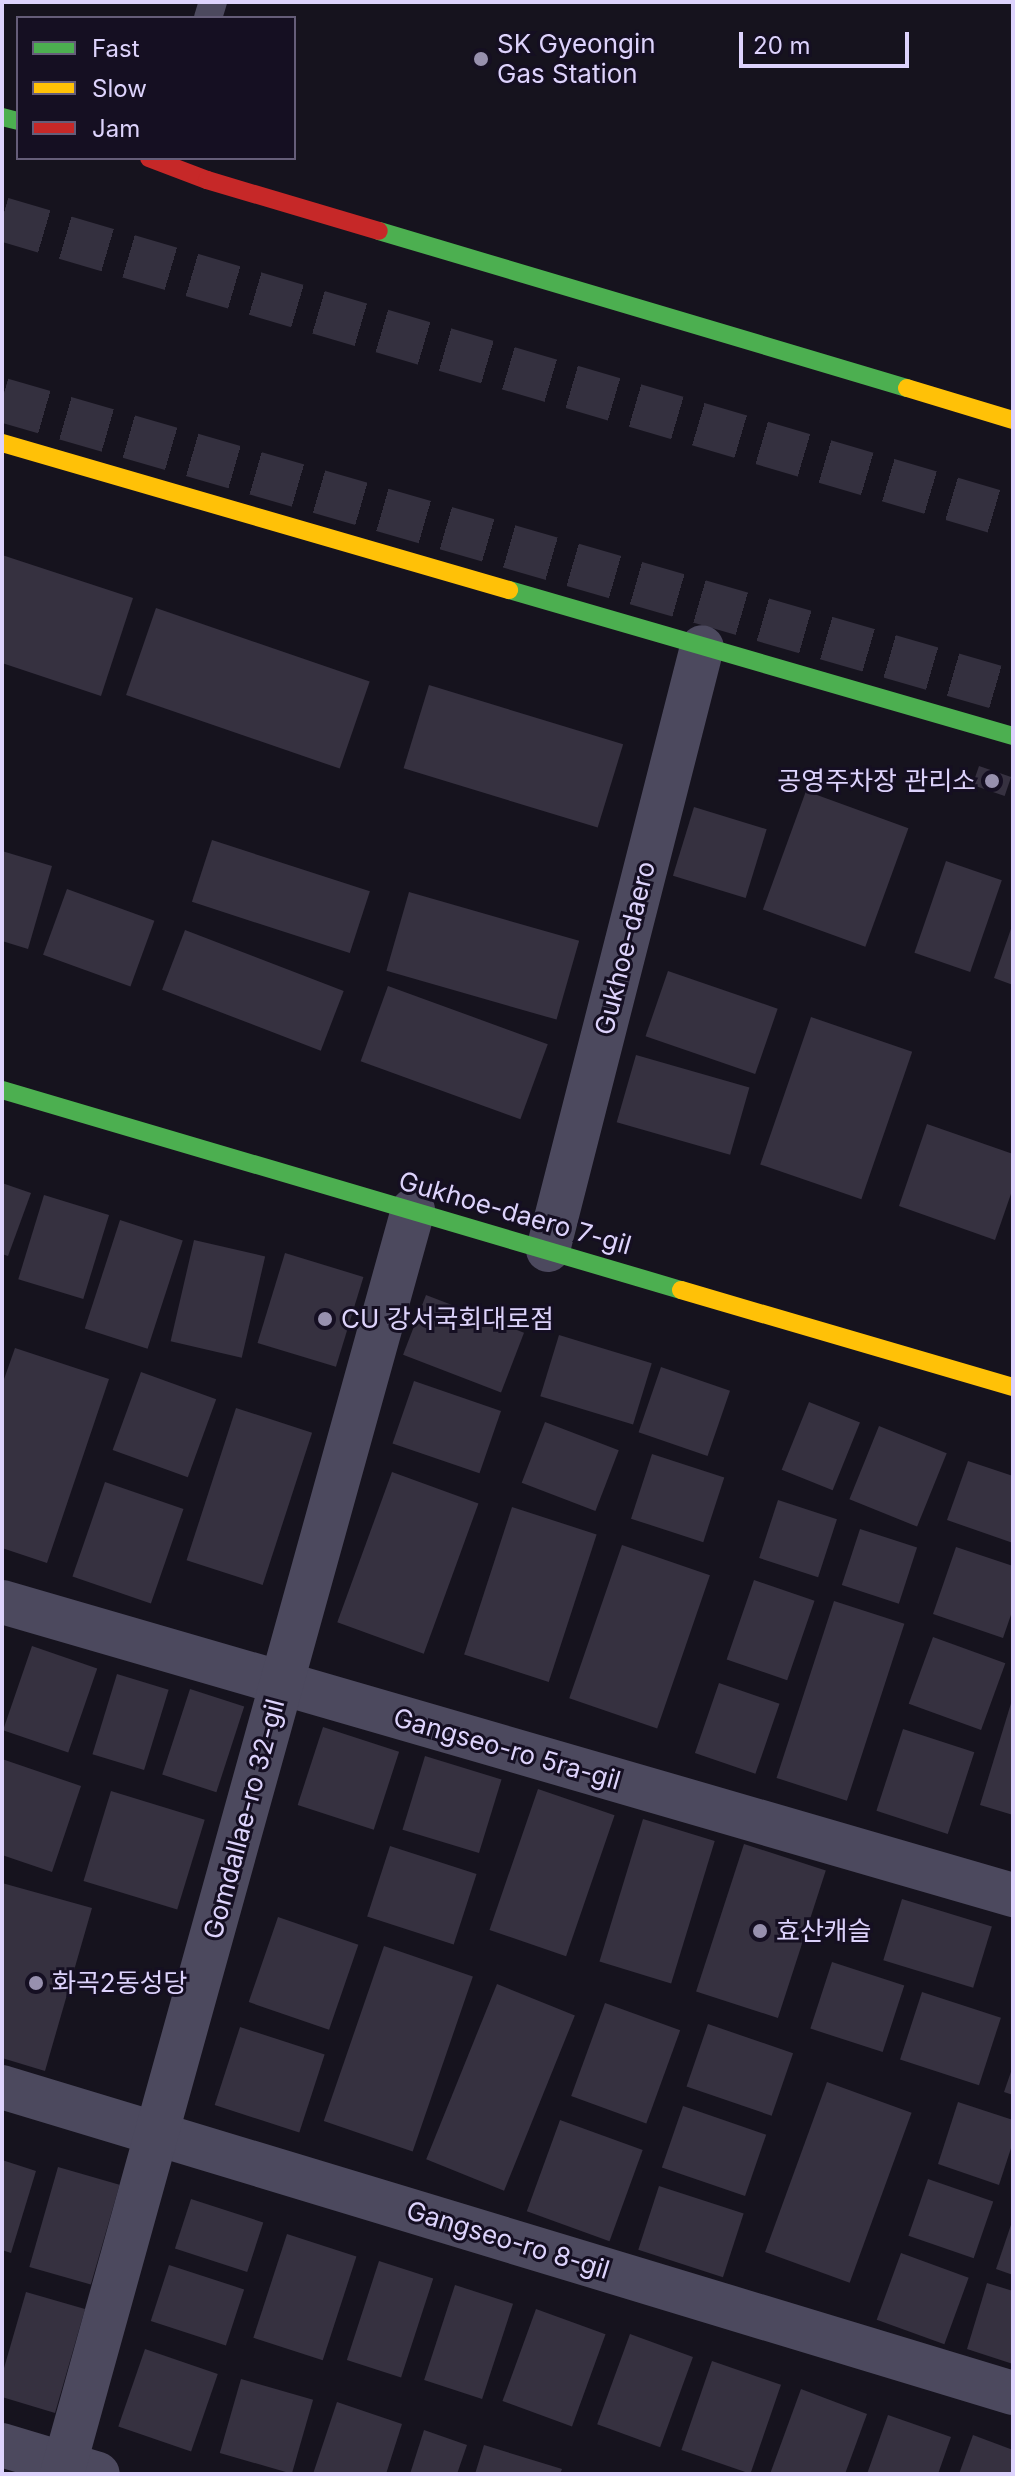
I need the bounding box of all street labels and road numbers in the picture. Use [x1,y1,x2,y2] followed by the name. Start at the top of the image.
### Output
[588,858,662,1038] street label: Gukhoe-daero
[395,1165,635,1261] street label: Gukhoe-daero 7-gil
[197,1696,291,1942] street label: Gomdallae-ro 32-gil
[390,1702,624,1796] street label: Gangseo-ro 5ra-gil
[403,2194,613,2286] street label: Gangseo-ro 8-gil

